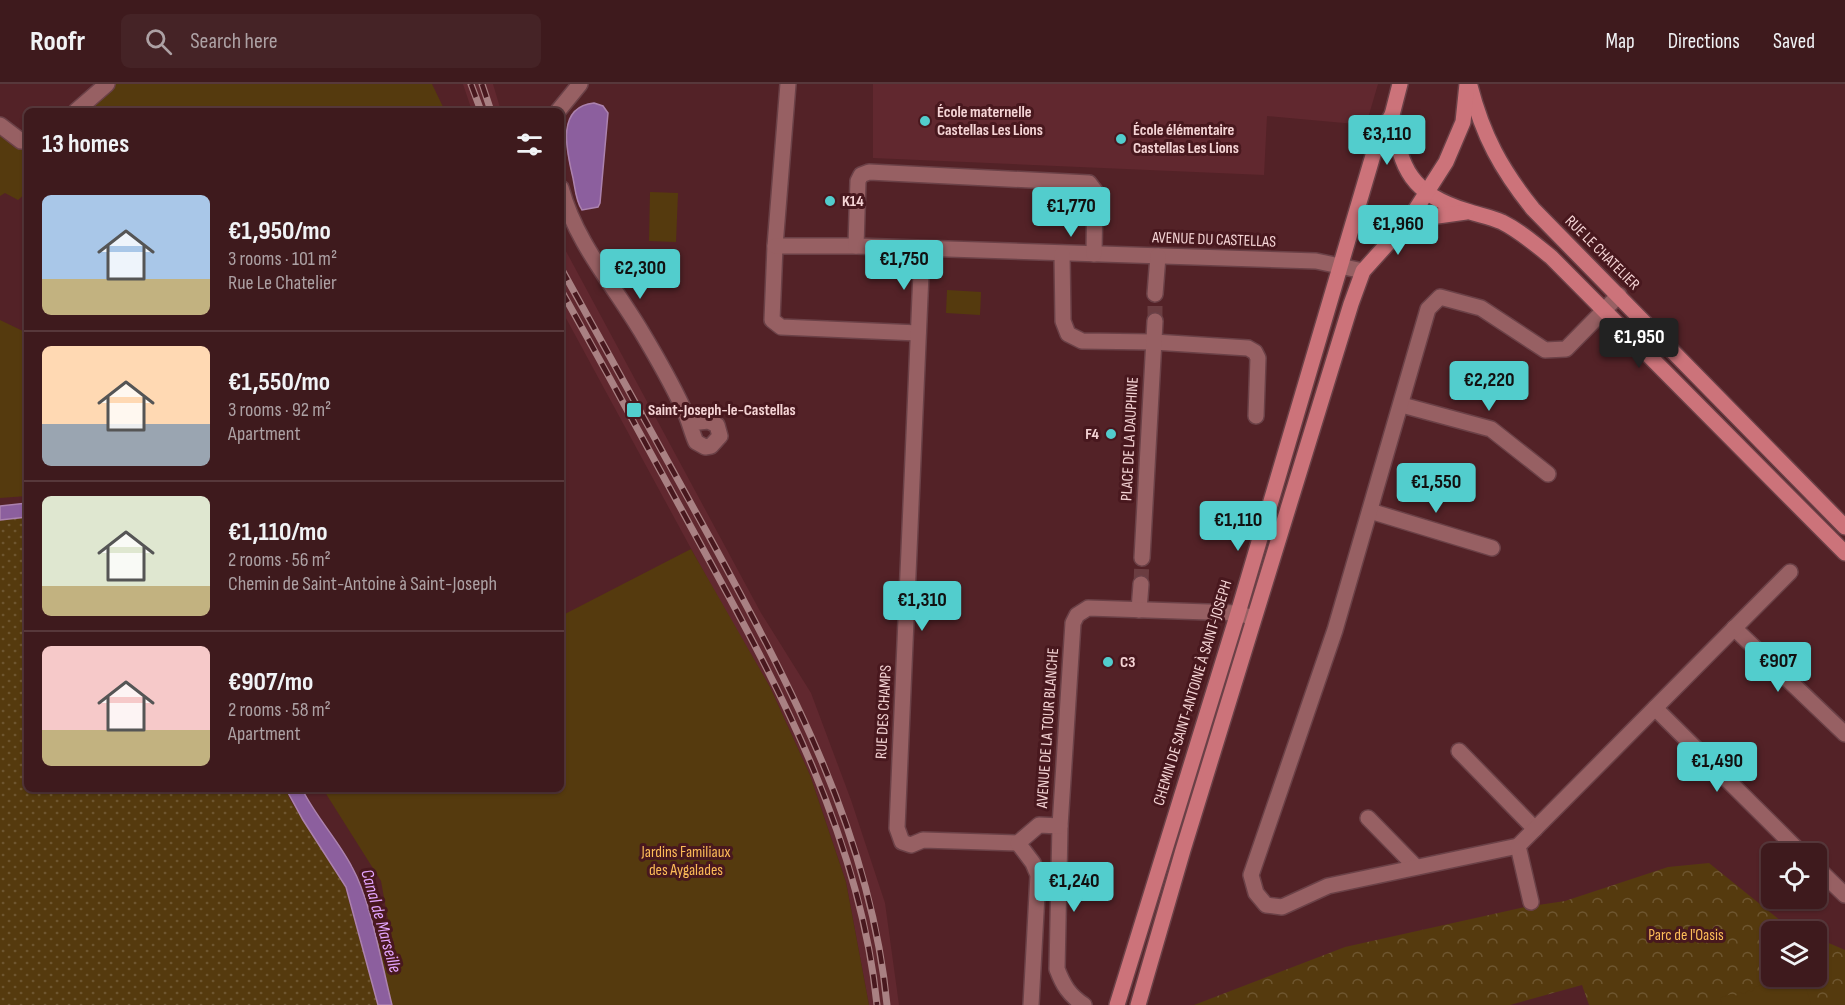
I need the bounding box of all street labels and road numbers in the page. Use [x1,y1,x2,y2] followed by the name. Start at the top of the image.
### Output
[1561,212,1643,294] street label: RUE LE CHATELIER
[1151,228,1276,252] street label: AVENUE DU CASTELLAS
[1117,377,1143,501] street label: PLACE DE LA DAUPHINE
[1150,578,1236,808] street label: CHEMIN DE SAINT-ANTOINE À SAINT-JOSEPH
[1033,647,1063,810] street label: AVENUE DE LA TOUR BLANCHE
[872,664,896,759] street label: RUE DES CHAMPS

